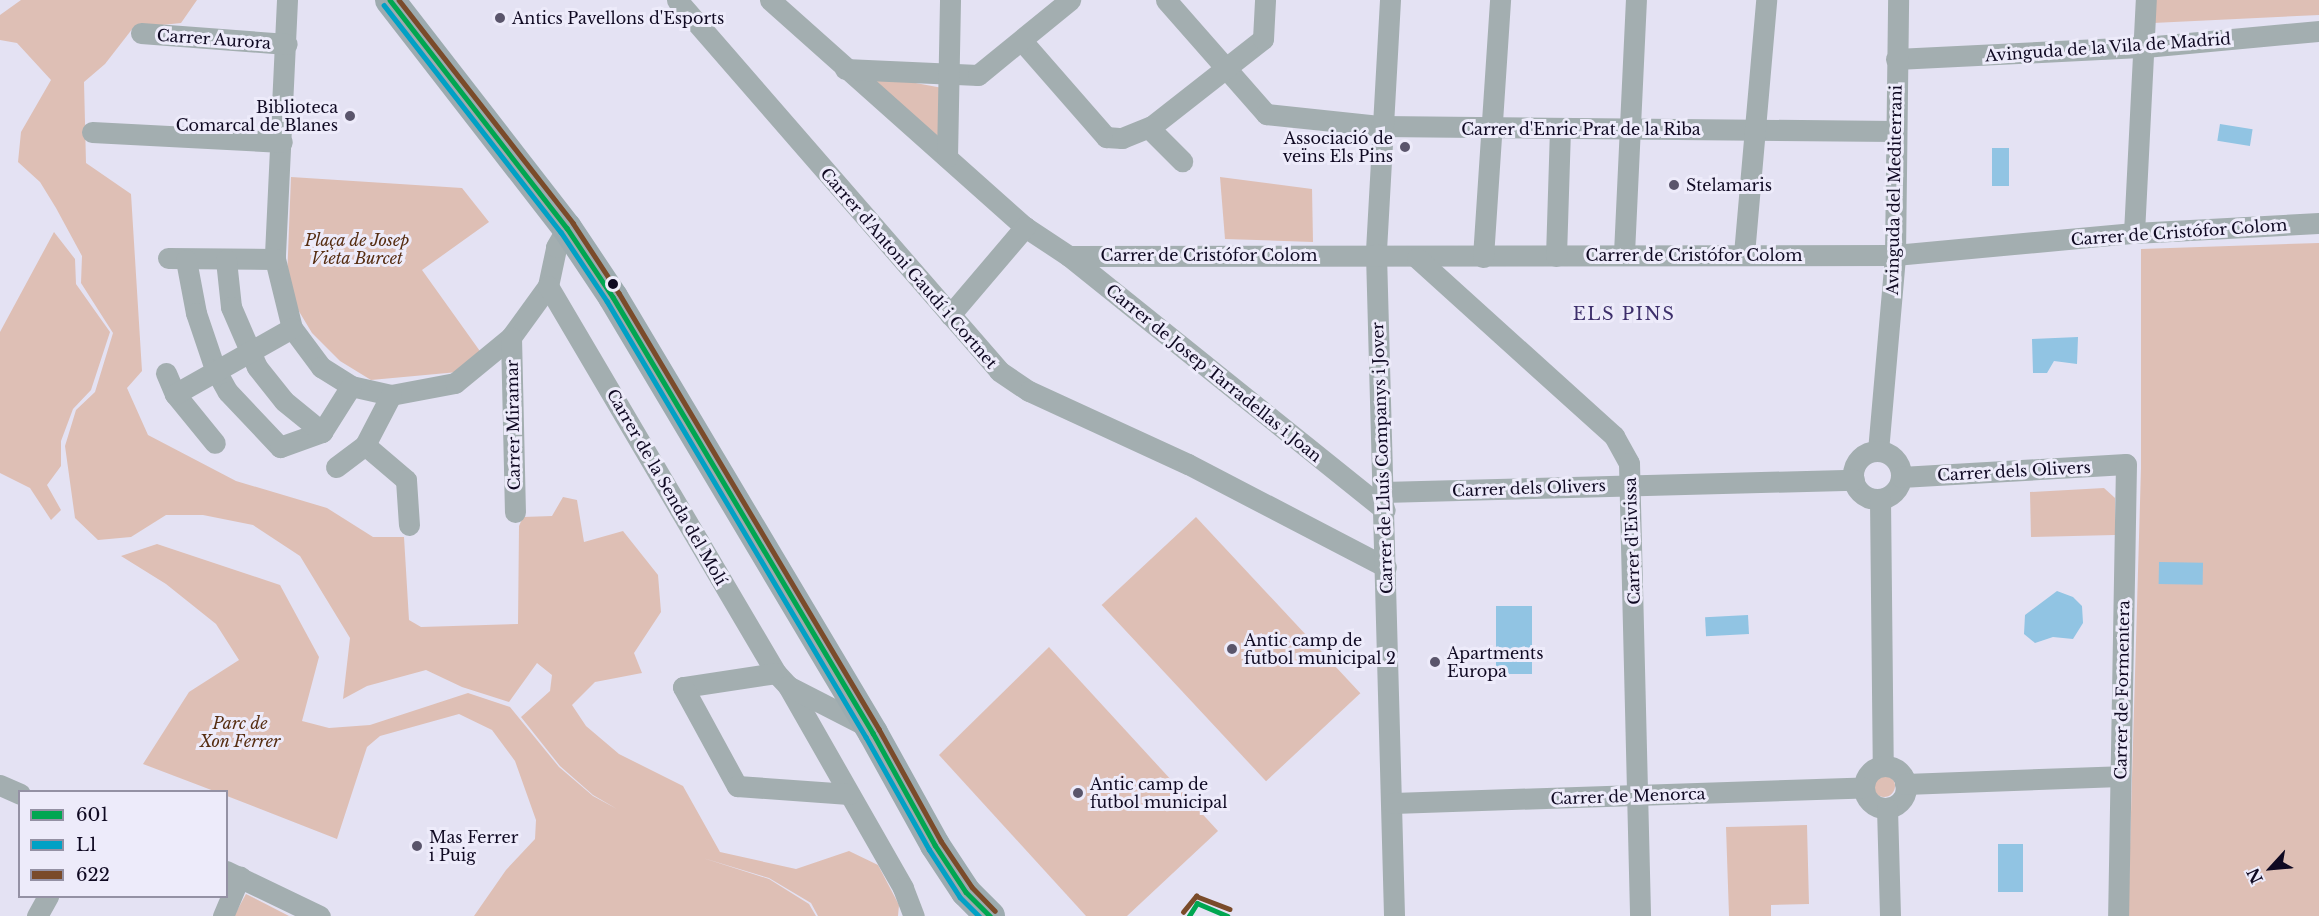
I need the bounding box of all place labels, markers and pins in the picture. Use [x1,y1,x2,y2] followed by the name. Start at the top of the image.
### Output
[512,8,724,28] place label: Antics Pavellons d'Esports
[493,11,507,25] marker: Antics Pavellons d'Esports
[176,97,338,135] place label: Biblioteca Comarcal de Blanes
[343,109,357,123] marker: Biblioteca Comarcal de Blanes
[1283,128,1393,166] place label: Associació de veïns Els Pins
[1398,140,1412,154] marker: Associació de veïns Els Pins
[1686,175,1772,195] place label: Stelamaris
[1667,178,1681,192] marker: Stelamaris
[607,278,619,290] unlabelled marker
[1244,630,1396,668] place label: Antic camp de futbol municipal 2
[1225,642,1239,656] marker: Antic camp de futbol municipal 2
[1447,643,1543,681] place label: Apartments Europa
[1428,655,1442,669] marker: Apartments Europa
[1090,774,1227,812] place label: Antic camp de futbol municipal
[1071,786,1085,800] marker: Antic camp de futbol municipal
[429,827,518,865] place label: Mas Ferrer i Puig
[410,839,424,853] marker: Mas Ferrer i Puig

